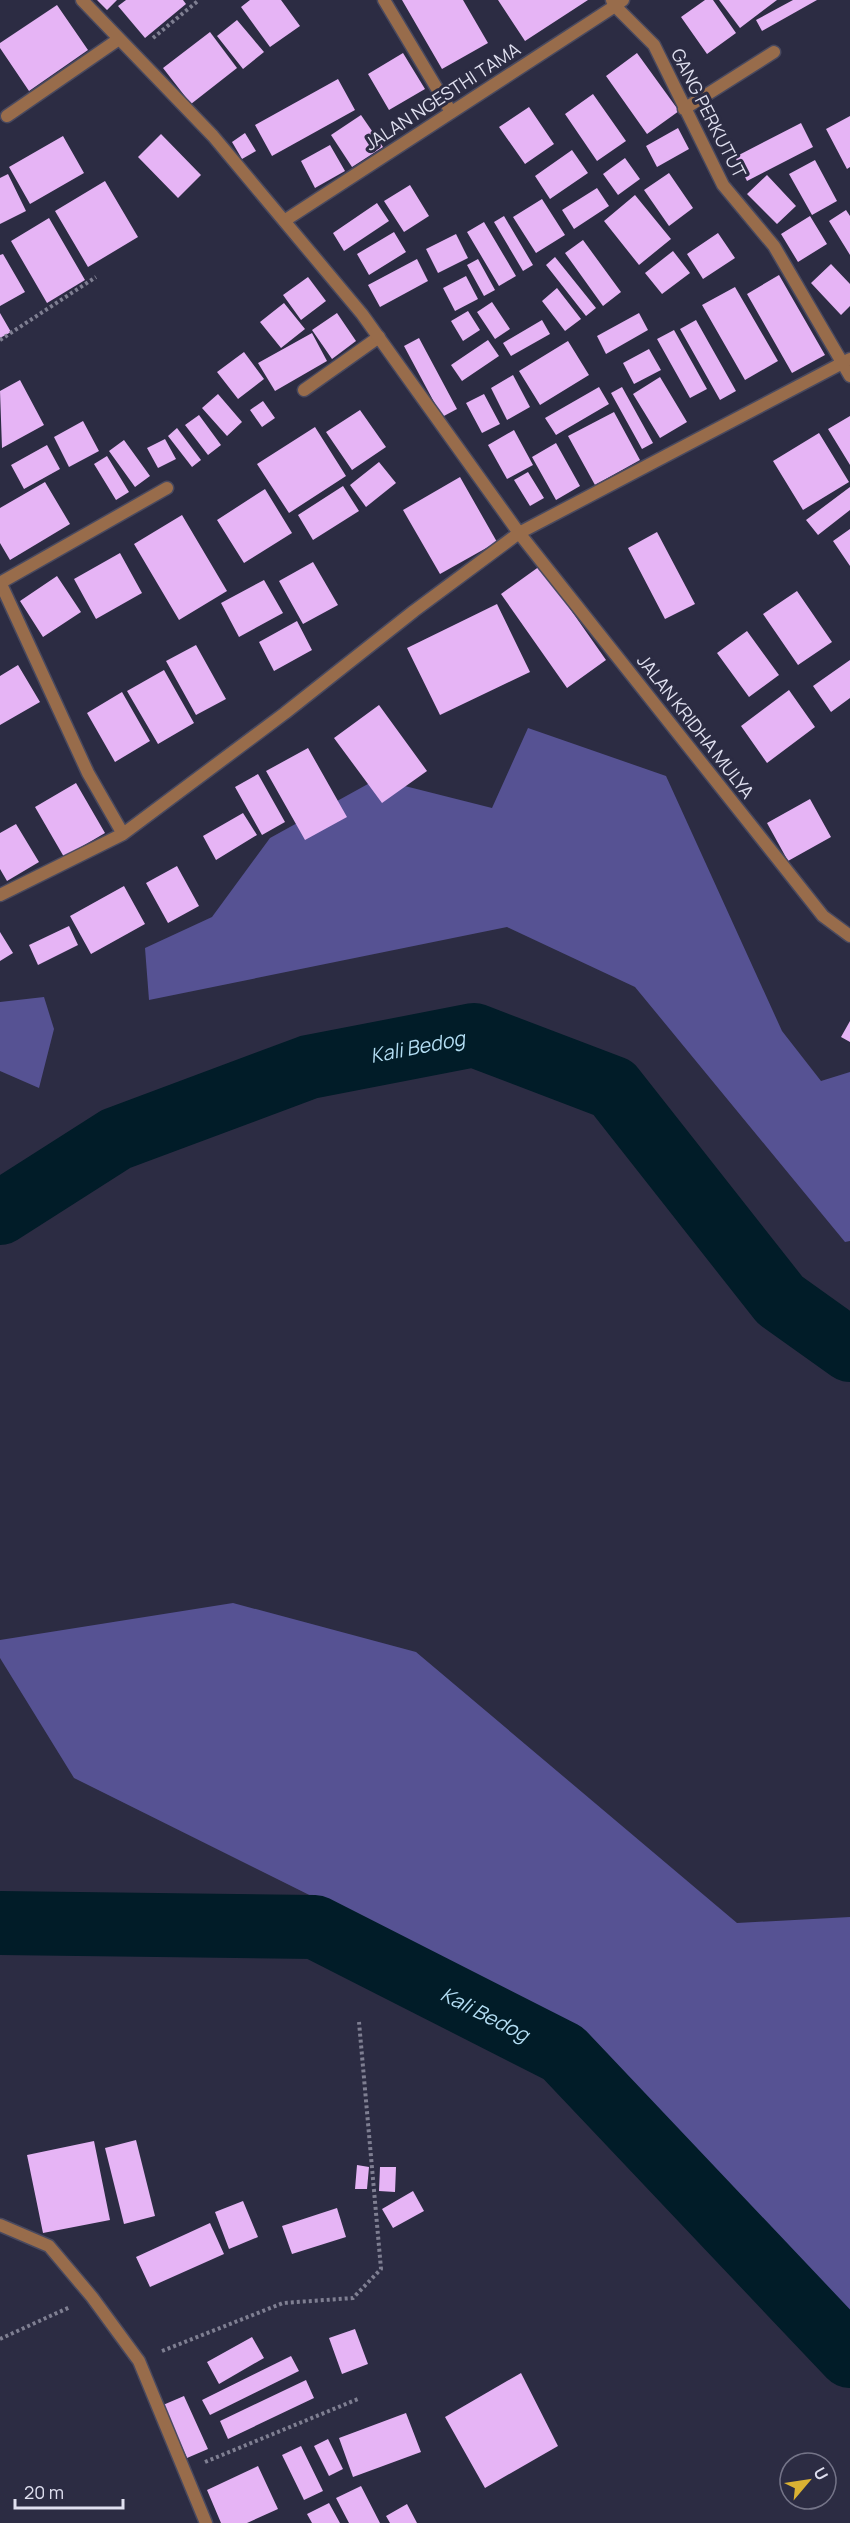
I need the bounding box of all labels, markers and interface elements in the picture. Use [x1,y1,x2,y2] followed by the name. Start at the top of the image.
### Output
[360,36,525,155] street label: JALAN NGESTHI TAMA
[666,44,752,182] street label: GANG PERKUTUT
[632,649,760,804] street label: JALAN KRIDHA MULYA
[368,1023,469,1068] water label: Kali Bedog
[436,1980,536,2048] water label: Kali Bedog
[778,2451,838,2511] north arrow
[809,2463,834,2484] text: U
[15,2472,123,2510] scale bar
[24,2480,64,2504] text: 20 m

